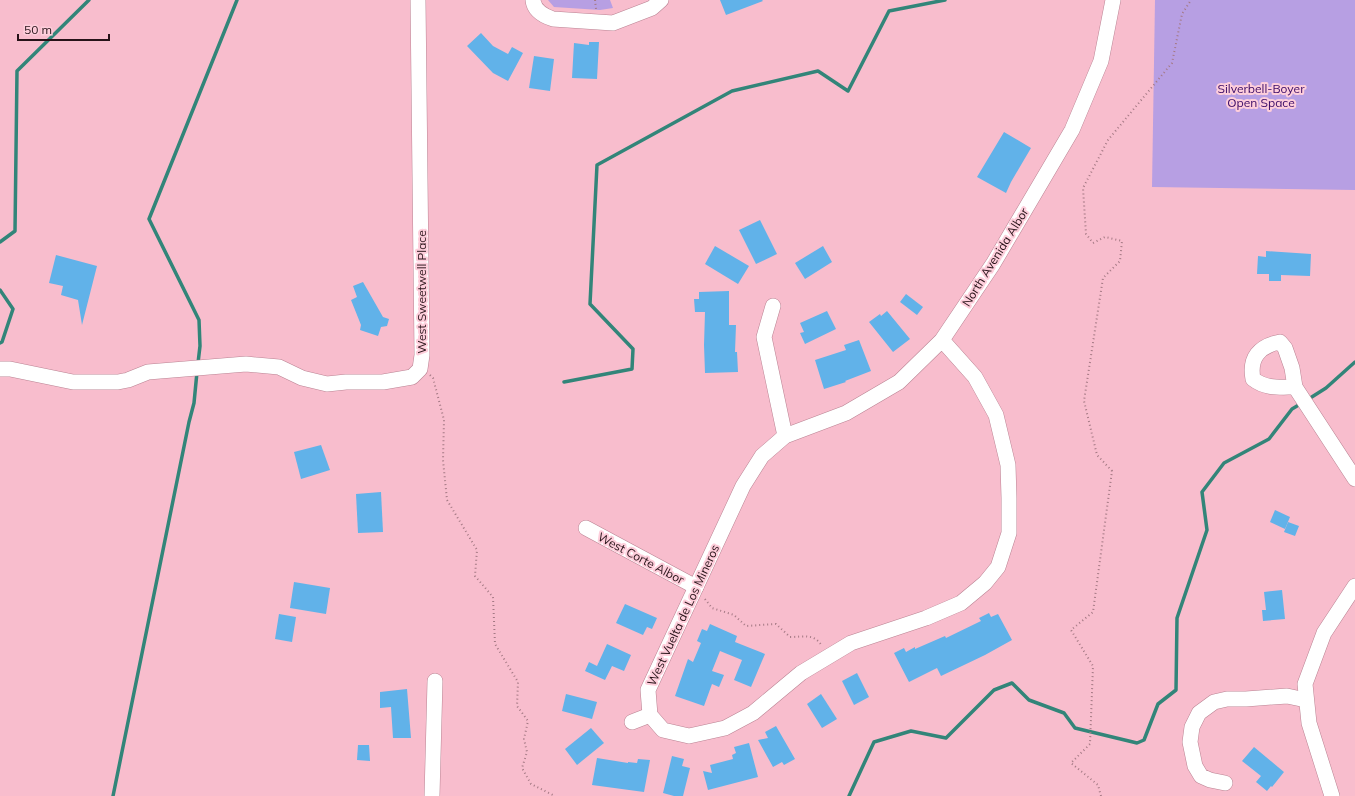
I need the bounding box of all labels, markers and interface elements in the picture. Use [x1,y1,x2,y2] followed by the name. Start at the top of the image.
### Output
[18,16,109,42] scale bar
[24,22,52,37] text: 50 m
[1217,81,1305,110] park label: Silverbell-Boyer Open Space
[959,204,1032,309] street label: North Avenida Albor
[414,230,429,354] street label: West Sweetwell Place
[595,529,687,587] street label: West Corte Albor
[644,542,722,688] street label: West Vuelta de Los Mineros

